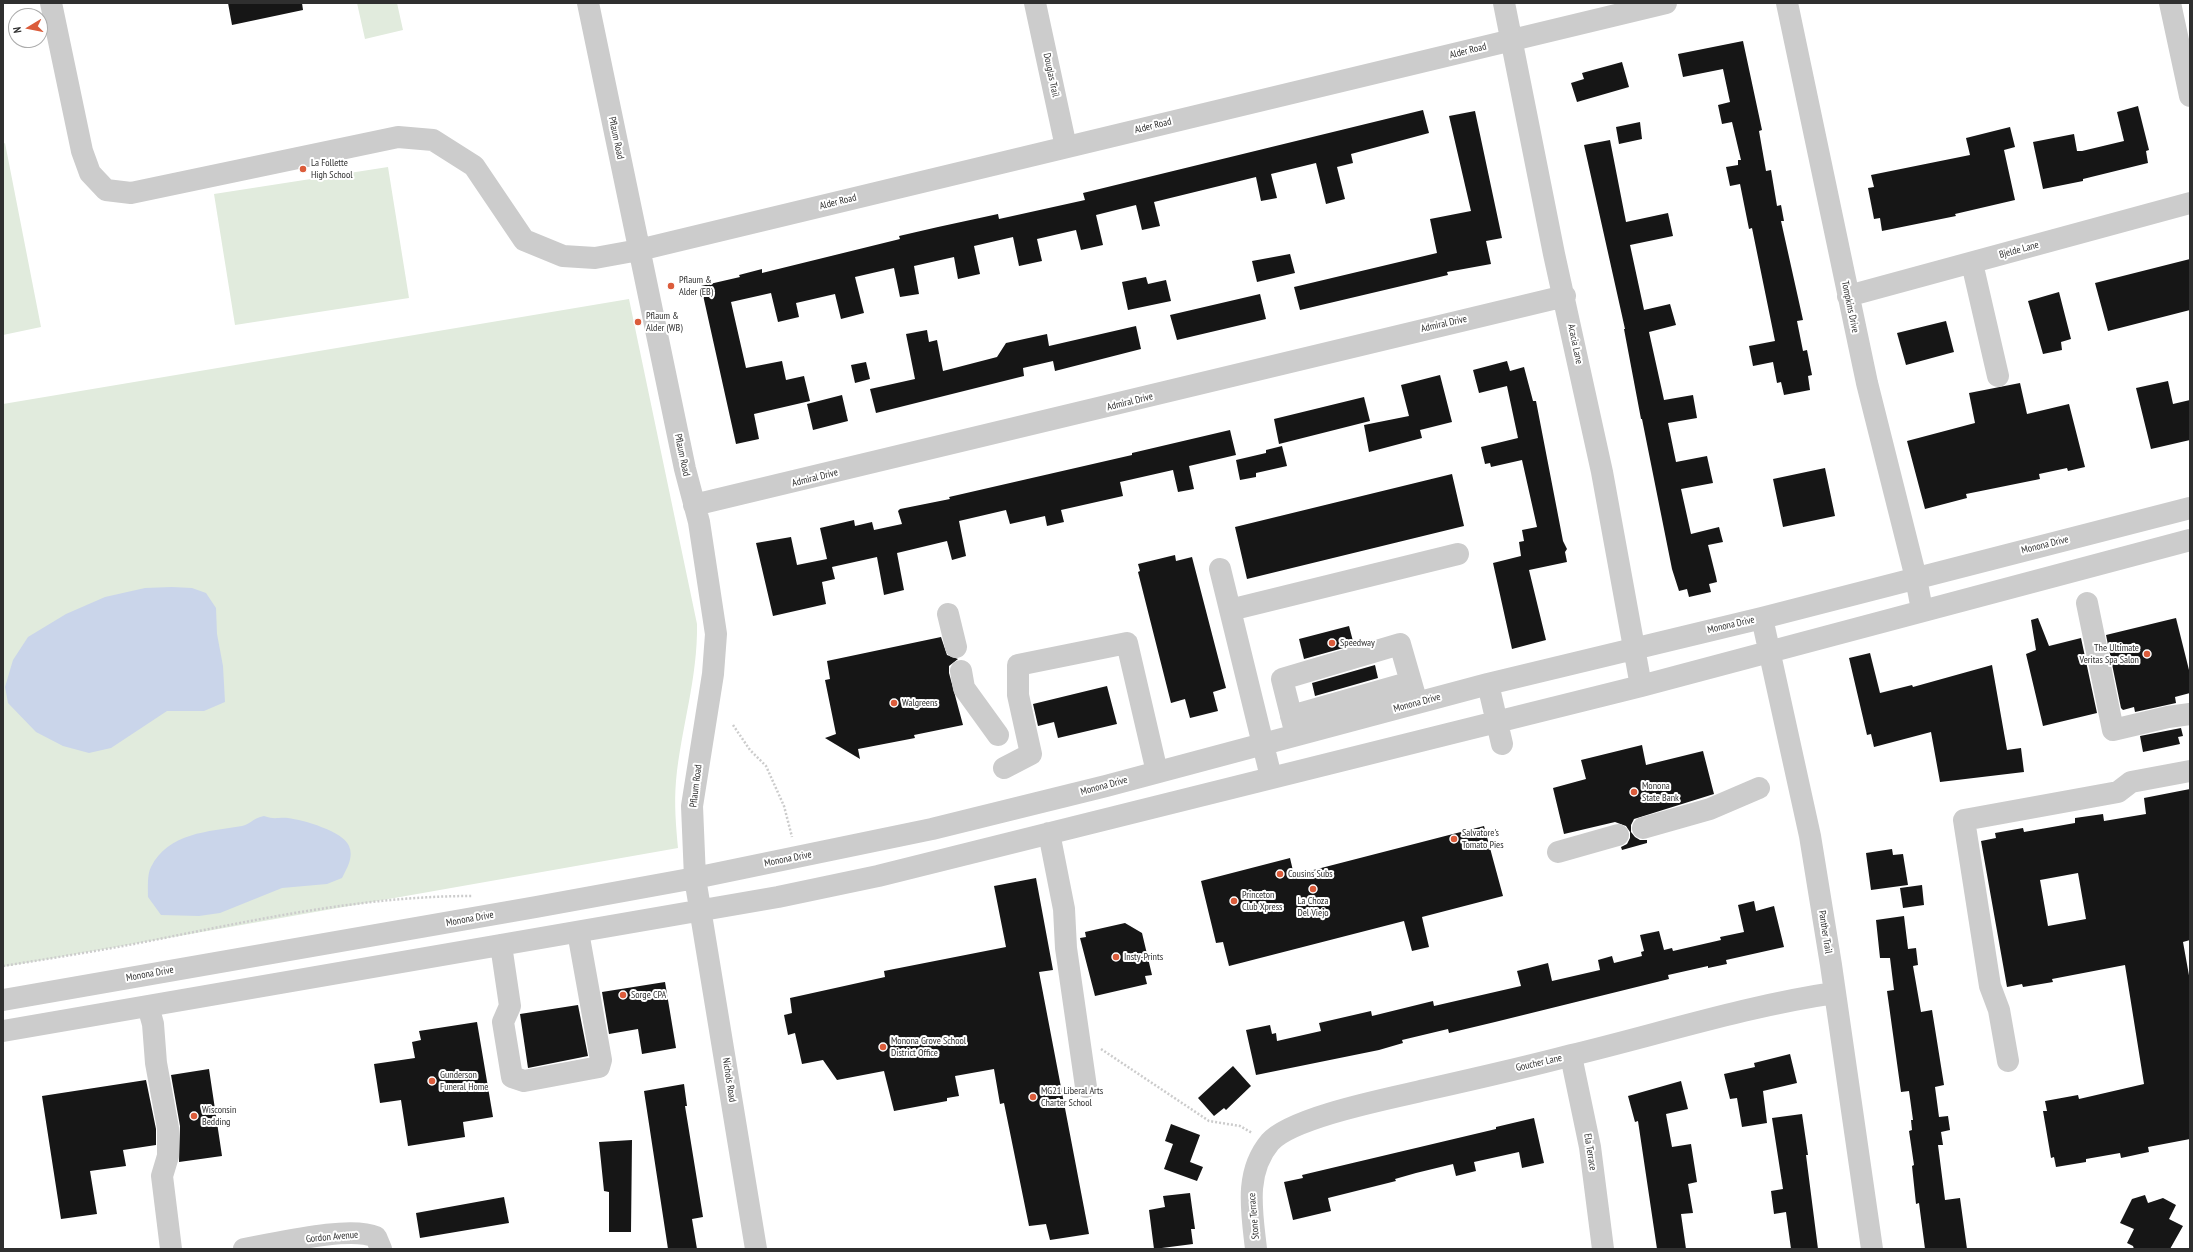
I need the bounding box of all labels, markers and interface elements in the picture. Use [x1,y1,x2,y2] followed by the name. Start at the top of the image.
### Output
[8,8,48,48] north arrow
[10,26,25,34] text: N
[1448,41,1488,61] street label: Alder Road
[1040,52,1062,98] street label: Douglas Trail
[606,116,626,160] street label: Pflaum Road
[1133,116,1173,136] street label: Alder Road
[311,157,353,180] place label: La Follette High School
[298,164,308,174] marker: La Follette High School
[818,192,858,212] street label: Alder Road
[1998,239,2040,261] street label: Bjelde Lane
[679,274,713,298] place label: Pflaum & Alder (EB)
[1839,280,1861,334] street label: Tompkins Drive
[666,281,676,291] marker: Pflaum & Alder (EB)
[646,310,682,334] place label: Pflaum & Alder (WB)
[1420,313,1468,335] street label: Admiral Drive
[633,317,643,327] marker: Pflaum & Alder (WB)
[1565,323,1585,365] street label: Acacia Lane
[1106,390,1154,414] street label: Admiral Drive
[672,433,692,477] street label: Pflaum Road
[791,466,839,490] street label: Admiral Drive
[2020,533,2070,557] street label: Monona Drive
[1706,614,1756,636] street label: Monona Drive
[1340,637,1375,649] place label: Speedway
[1327,638,1337,648] marker: Speedway
[2080,642,2139,666] place label: The Ultimate Veritas Spa Salon
[2142,649,2152,659] marker: The Ultimate Veritas Spa Salon
[1392,691,1442,715] street label: Monona Drive
[902,697,938,709] place label: Walgreens
[889,698,899,708] marker: Walgreens
[687,764,705,808] street label: Pflaum Road
[1079,774,1129,798] street label: Monona Drive
[1642,780,1679,804] place label: Monona State Bank
[1629,787,1639,797] marker: Monona State Bank
[1462,827,1504,850] place label: Salvatore's Tomato Pies
[1449,834,1459,844] marker: Salvatore's Tomato Pies
[763,849,813,869] street label: Monona Drive
[1288,868,1333,880] place label: Cousins Subs
[1275,869,1285,879] marker: Cousins Subs
[1308,884,1318,894] marker: La Choza Del Viejo
[1242,889,1282,912] place label: Princeton Club Xpress
[1297,895,1329,918] place label: La Choza Del Viejo
[1229,896,1239,906] marker: Princeton Club Xpress
[445,909,495,929] street label: Monona Drive
[1816,910,1834,954] street label: Panther Trail
[1124,951,1163,963] place label: Insty-Prints
[1111,952,1121,962] marker: Insty-Prints
[125,964,175,984] street label: Monona Drive
[631,989,666,1001] place label: Sorge CPA
[618,990,628,1000] marker: Sorge CPA
[891,1035,966,1058] place label: Monona Grove School District Office
[878,1042,888,1052] marker: Monona Grove School District Office
[1515,1052,1563,1074] street label: Goucher Lane
[720,1057,738,1103] street label: Nichols Road
[440,1069,488,1092] place label: Gunderson Funeral Home
[427,1076,437,1086] marker: Gunderson Funeral Home
[1041,1085,1103,1108] place label: MG21 Liberal Arts Charter School
[1028,1092,1038,1102] marker: MG21 Liberal Arts Charter School
[202,1104,236,1128] place label: Wisconsin Bedding
[189,1111,199,1121] marker: Wisconsin Bedding
[1581,1133,1599,1171] street label: Ela Terrace
[1246,1192,1262,1240] street label: Stone Terrace
[305,1229,359,1245] street label: Gordon Avenue

